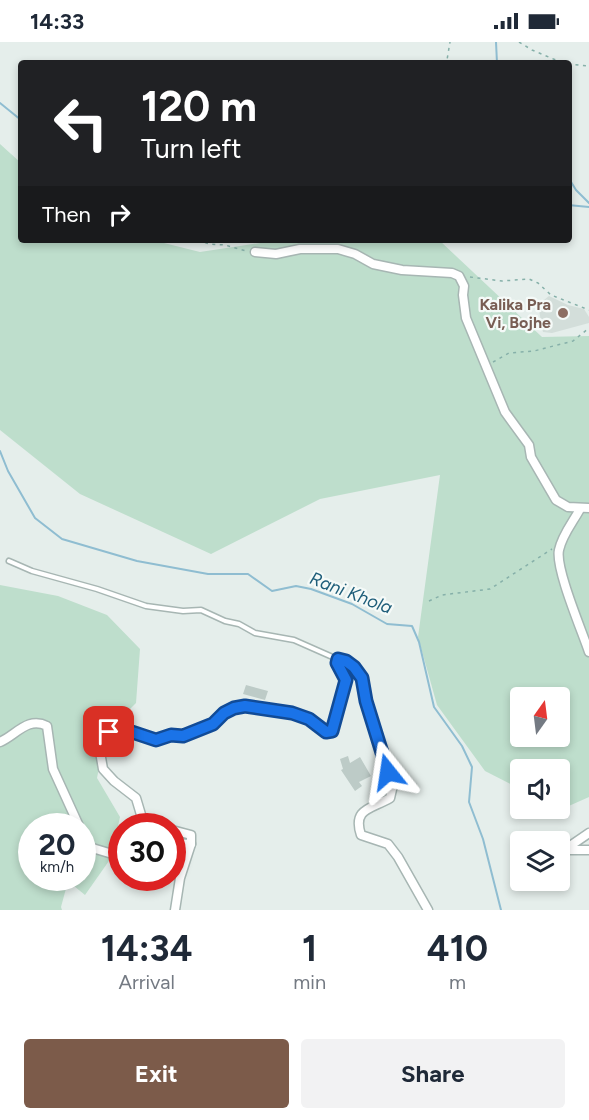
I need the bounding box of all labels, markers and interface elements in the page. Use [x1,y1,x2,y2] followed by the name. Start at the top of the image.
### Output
[30,8,84,35] text: 14:33
[141,81,257,132] text: 120 m
[42,84,120,162] icon: left
[141,132,241,165] text: Turn left
[103,198,136,231] icon: right
[42,201,91,228] text: Then
[479,295,551,332] place label: Kalika Pra Vi, Bojhe
[556,306,570,320] marker: Kalika Pra Vi, Bojhe
[307,567,396,619] water label: Rani Khola
[510,687,570,747] north arrow
[510,687,570,891] map controls
[83,706,134,757] pin
[92,715,125,748] icon: arrive
[356,740,420,804] position arrow
[510,759,570,819] button: sound
[108,813,186,891] speed limit sign: 30
[39,826,75,863] text: 20
[510,831,570,891] button: layers
[40,858,74,876] text: km/h
[101,927,192,970] text: 14:34
[302,927,317,970] text: 1
[427,927,488,970] text: 410
[118,970,175,994] text: Arrival
[293,970,326,994] text: min
[449,970,466,994] text: m
[24,1039,289,1108] button: Exit
[301,1039,565,1108] button: Share

